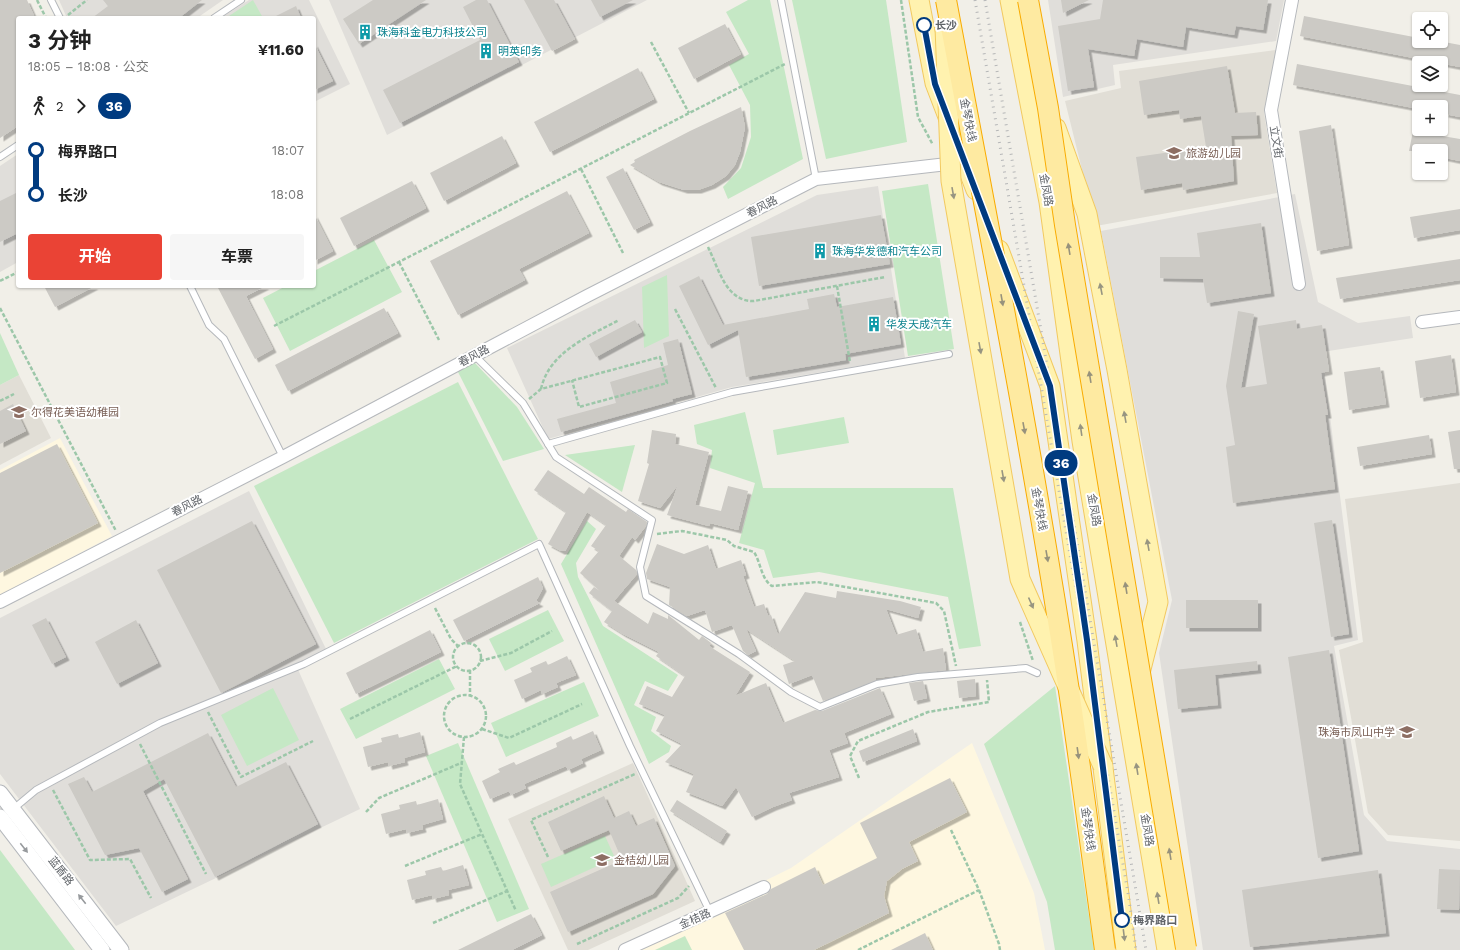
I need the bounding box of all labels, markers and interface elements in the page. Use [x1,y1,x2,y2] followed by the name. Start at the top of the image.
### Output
[1412,12,1448,180] map controls
[1412,12,1448,48] button: locate
[916,17,932,33] marker: 长沙
[935,19,957,32] place label: 长沙
[356,23,374,41] building icon: 珠海科金电力科技公司
[377,26,487,39] place label: 珠海科金电力科技公司
[28,28,91,53] text: 3 分钟
[258,41,304,59] text: ¥11.60
[477,42,495,60] building icon: 明英印务
[498,45,542,58] place label: 明英印务
[1412,56,1448,92] button: layers
[28,59,149,74] text: 18:05 – 18:08 · 公交
[28,95,50,117] icon: walk
[70,95,92,117] icon: forward
[957,97,979,143] street label: 金琴快线
[106,98,123,114] text: 36
[56,99,64,114] text: 2
[1412,100,1448,136] button: +
[1267,125,1285,159] street label: 立文街
[58,143,118,161] text: 梅界路口
[272,143,304,158] text: 18:07
[1165,144,1183,162] school or university icon: 旅游幼儿园
[1412,144,1448,180] button: −
[1186,147,1241,160] place label: 旅游幼儿园
[1037,173,1055,207] street label: 金凤路
[58,187,88,205] text: 长沙
[271,187,304,202] text: 18:08
[950,187,956,199] one-way arrow
[744,194,780,220] street label: 春风路
[28,234,162,280] button: 开始
[170,234,304,280] button: 车票
[811,242,829,260] building icon: 珠海华发德和汽车公司
[1066,242,1072,255] one-way arrow
[832,245,942,258] place label: 珠海华发德和汽车公司
[1098,283,1104,295] one-way arrow
[999,294,1005,306] one-way arrow
[865,315,883,333] building icon: 华发天成汽车
[886,318,952,331] place label: 华发天成汽车
[978,342,984,354] one-way arrow
[456,343,492,369] street label: 春风路
[1087,371,1093,383] one-way arrow
[10,403,28,421] school or university icon: 尔得花美语幼稚园
[31,406,119,419] place label: 尔得花美语幼稚园
[1122,410,1128,423] one-way arrow
[1022,422,1028,434] one-way arrow
[1078,424,1084,436] one-way arrow
[1043,450,1079,476] line badge: 36
[1053,455,1069,471] text: 36
[1000,470,1006,482] one-way arrow
[1029,486,1049,532] street label: 金琴快线
[169,493,205,519] street label: 春风路
[1085,493,1103,527] street label: 金凤路
[1144,539,1150,551] one-way arrow
[1044,550,1050,562] one-way arrow
[1122,582,1128,594] one-way arrow
[1028,597,1034,608] one-way arrow
[1113,635,1119,647] one-way arrow
[1398,723,1416,741] school or university icon: 珠海市凤山中学
[1318,726,1395,739] place label: 珠海市凤山中学
[1075,747,1081,760] one-way arrow
[1134,763,1140,776] one-way arrow
[1079,806,1097,852] street label: 金琴快线
[1138,813,1156,847] street label: 金凤路
[20,842,28,853] one-way arrow
[1167,848,1173,860] one-way arrow
[593,851,611,869] school or university icon: 金桔幼儿园
[46,854,76,888] street label: 蓝盾路
[614,854,669,867] place label: 金桔幼儿园
[1155,892,1161,904] one-way arrow
[78,893,87,904] one-way arrow
[677,906,713,932] street label: 金桔路
[1114,912,1130,928] marker: 梅界路口
[1133,914,1177,927] place label: 梅界路口
[1121,929,1127,941] one-way arrow

